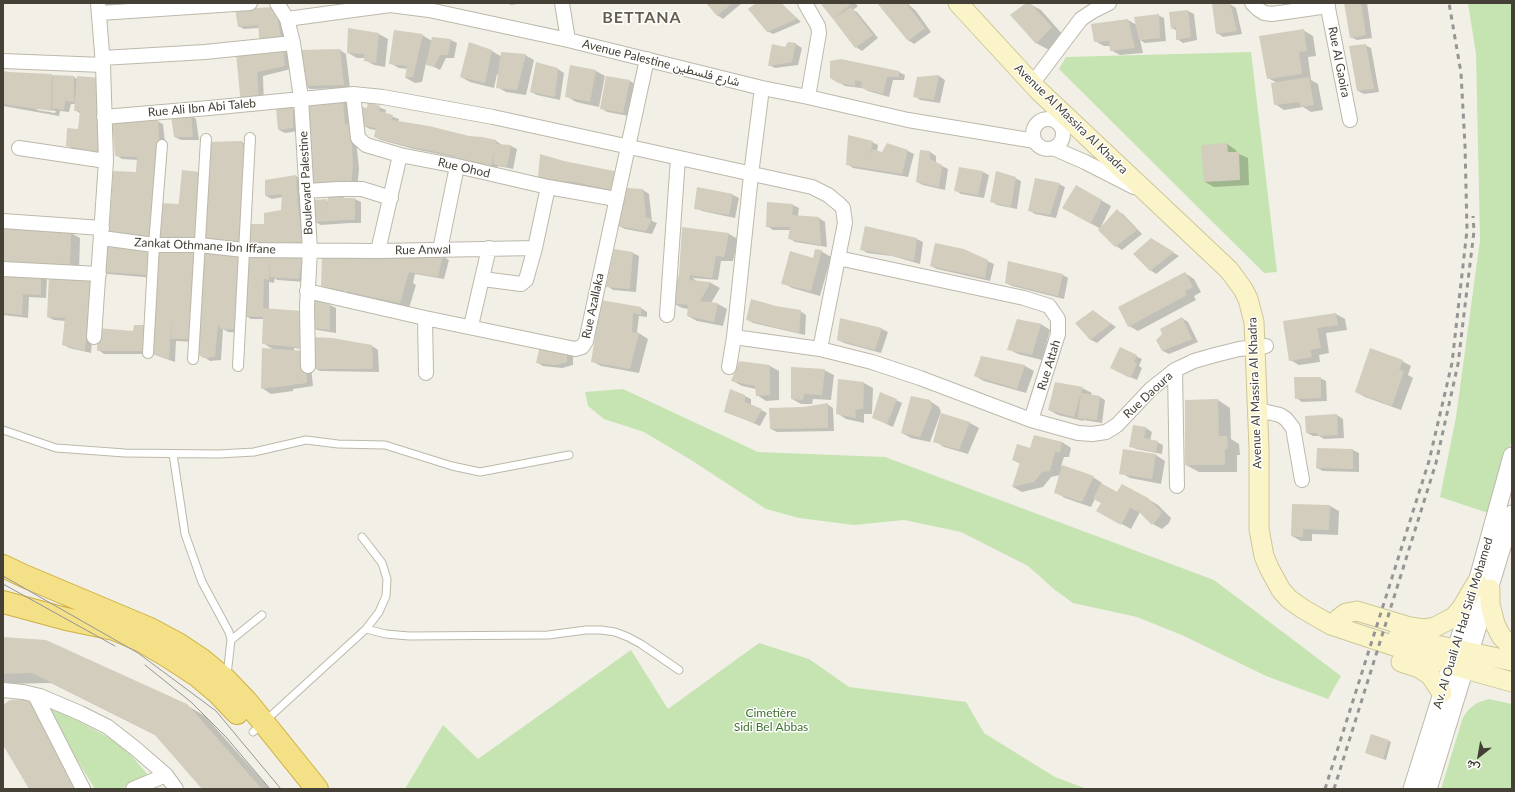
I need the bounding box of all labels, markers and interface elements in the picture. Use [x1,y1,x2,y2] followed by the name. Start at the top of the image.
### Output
[602,8,682,28] district label: BETTANA
[1325,25,1353,99] street label: Rue Al Gaoira
[581,36,741,90] street label: Avenue Palestine شارع فلسطين
[1011,61,1131,177] street label: Avenue Al Massira Al Khadra
[147,96,257,120] street label: Rue Ali Ibn Abi Taleb
[296,131,316,235] street label: Boulevard Palestine
[437,155,491,181] street label: Rue Ohod
[134,235,276,257] street label: Zankat Othmane Ibn Iffane
[395,242,451,258] street label: Rue Anwal
[579,272,607,340] street label: Rue Azallaka
[1245,317,1265,469] street label: Avenue Al Massira Al Khadra
[1035,338,1063,392] street label: Rue Attah
[1120,369,1176,421] street label: Rue Daoura
[1430,536,1496,710] street label: Av. Al Ouali Al Had Sidi Mohamed
[734,706,808,734] park label: Cimetière Sidi Bel Abbas
[1459,736,1499,776] north arrow
[1464,758,1482,776] text: ش

